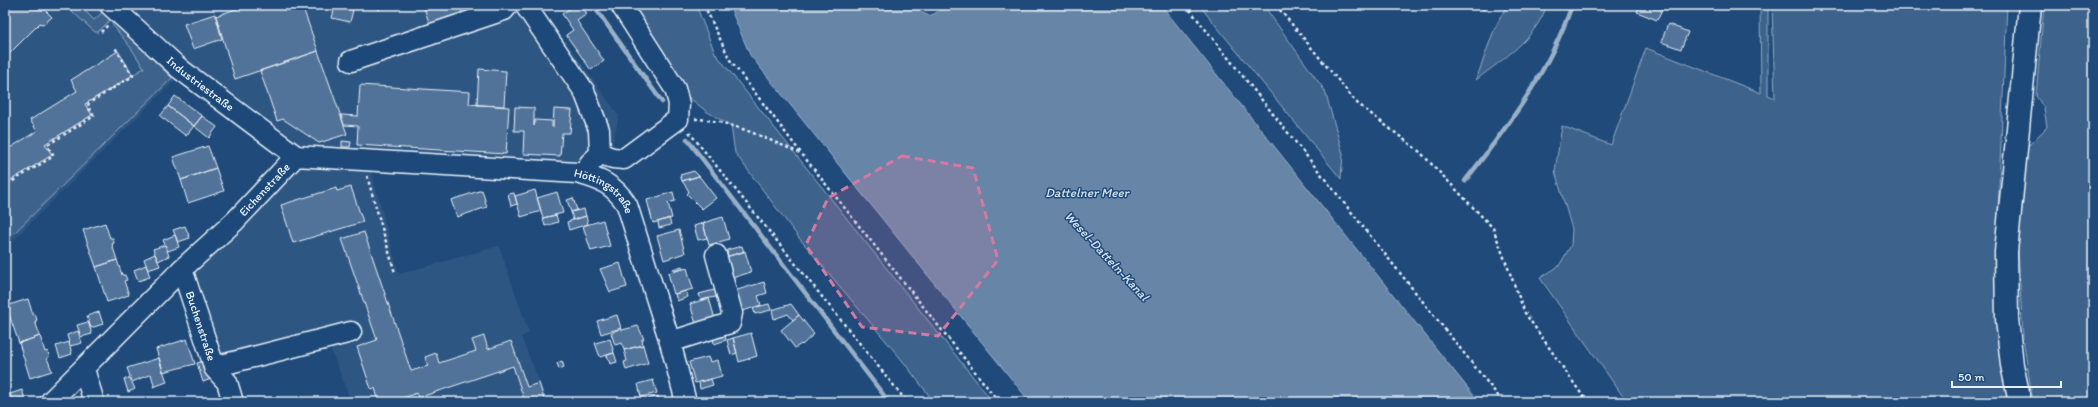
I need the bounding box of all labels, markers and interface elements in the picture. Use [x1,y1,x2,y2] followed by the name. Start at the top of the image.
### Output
[164,53,237,114] street label: Industriestraße
[236,160,293,219] street label: Eichenstraße
[573,166,636,215] street label: Höttingstraße
[1045,185,1131,200] water label: Dattelner Meer
[1062,208,1153,305] water label: Wesel-Datteln-Kanal
[183,289,219,363] street label: Buchenstraße
[1952,363,2061,389] scale bar
[1958,370,1984,384] text: 50 m

